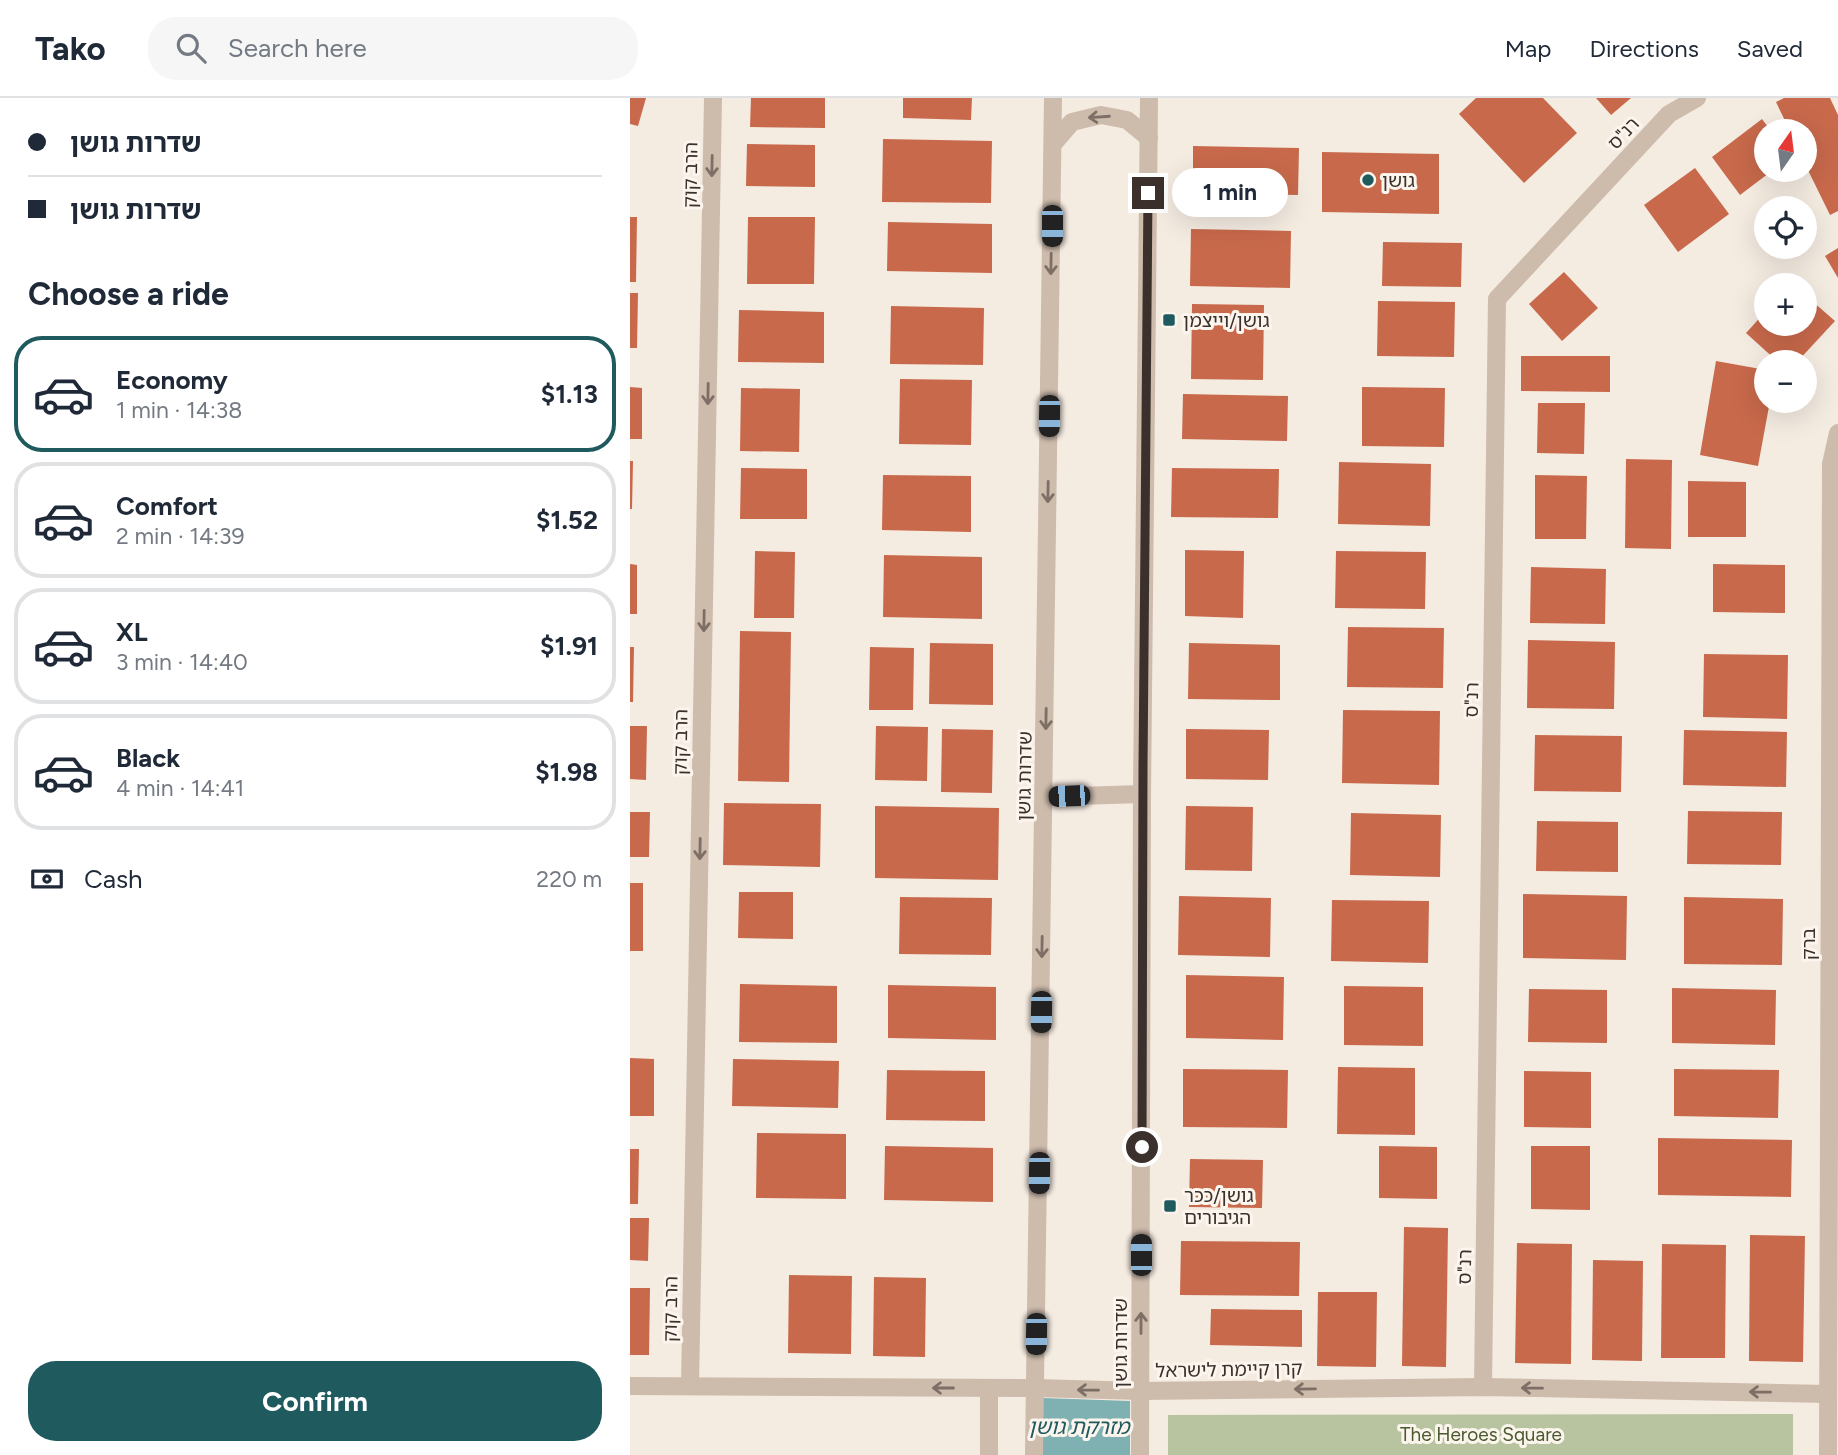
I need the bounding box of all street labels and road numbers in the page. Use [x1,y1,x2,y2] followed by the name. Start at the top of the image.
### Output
[1603,113,1644,154] street label: רנ"ס
[678,142,703,208] street label: הרב קוק
[1460,682,1483,718] street label: רנ"ס
[668,709,693,775] street label: הרב קוק
[1012,731,1037,821] street label: שדרות גושן
[1797,928,1820,960] street label: ברק
[1453,1249,1476,1285] street label: רנ"ס
[658,1276,683,1342] street label: הרב קוק
[1109,1298,1132,1388] street label: שדרות גושן
[1155,1357,1303,1382] street label: קרן קיימת לישראל

